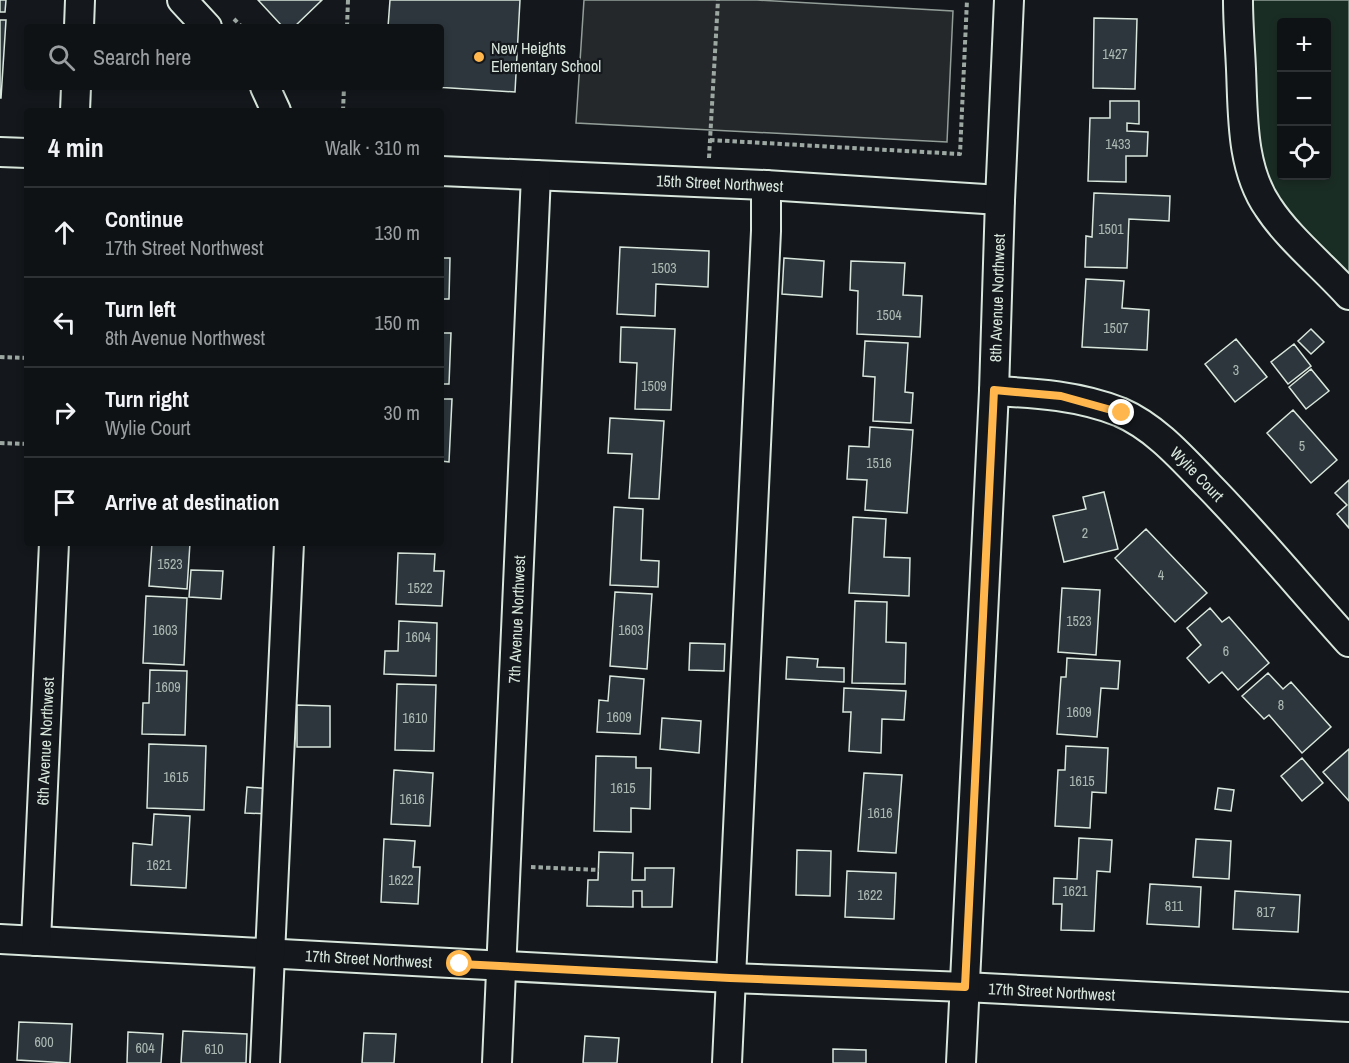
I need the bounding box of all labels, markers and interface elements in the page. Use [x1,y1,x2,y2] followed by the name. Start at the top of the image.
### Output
[1277,18,1331,180] map controls
[1277,18,1331,72] button: +
[24,24,444,90] search box
[491,37,601,77] place label: New Heights Elementary School
[45,41,78,74] icon: search
[93,42,191,72] text: Search here
[1102,45,1128,63] house number: 1427
[472,50,486,64] marker: New Heights Elementary School
[1277,72,1331,126] button: −
[1277,126,1331,180] button: locate
[48,130,104,165] text: 4 min
[325,134,420,161] text: Walk · 310 m
[1105,135,1131,153] house number: 1433
[656,169,784,197] street label: 15th Street Northwest
[105,204,183,234] text: Continue
[48,216,81,249] icon: ahead
[374,219,420,246] text: 130 m
[1098,220,1124,238] house number: 1501
[984,233,1010,362] street label: 8th Avenue Northwest
[105,234,264,261] text: 17th Street Northwest
[651,259,677,277] house number: 1503
[105,294,176,324] text: Turn left
[48,306,81,339] icon: left
[876,306,902,324] house number: 1504
[374,309,420,336] text: 150 m
[1103,319,1129,337] house number: 1507
[105,324,265,351] text: 8th Avenue Northwest
[1233,361,1239,379] house number: 3
[641,377,667,395] house number: 1509
[105,384,189,414] text: Turn right
[48,396,81,429] icon: right
[384,399,420,426] text: 30 m
[1108,399,1134,425] route end
[105,414,191,441] text: Wylie Court
[1299,437,1305,455] house number: 5
[1166,442,1229,506] street label: Wylie Court
[866,454,892,472] house number: 1516
[48,486,81,519] icon: arrive
[105,487,279,517] text: Arrive at destination
[1082,524,1088,542] house number: 2
[157,555,183,573] house number: 1523
[503,555,530,684] street label: 7th Avenue Northwest
[1158,566,1165,584] house number: 4
[407,579,433,597] house number: 1522
[1066,612,1092,630] house number: 1523
[152,621,178,639] house number: 1603
[618,621,644,639] house number: 1603
[405,628,431,646] house number: 1604
[1223,642,1229,660] house number: 6
[31,676,59,806] street label: 6th Avenue Northwest
[155,678,181,696] house number: 1609
[1278,696,1284,714] house number: 8
[1066,703,1092,721] house number: 1609
[606,708,632,726] house number: 1609
[402,709,428,727] house number: 1610
[163,768,189,786] house number: 1615
[1069,772,1095,790] house number: 1615
[610,779,636,797] house number: 1615
[399,790,425,808] house number: 1616
[867,804,893,822] house number: 1616
[146,856,172,874] house number: 1621
[388,871,414,889] house number: 1622
[1062,882,1088,900] house number: 1621
[857,886,883,904] house number: 1622
[1165,897,1184,915] house number: 811
[1256,903,1276,921] house number: 817
[304,944,433,973] street label: 17th Street Northwest
[446,950,472,976] route start
[988,977,1116,1006] street label: 17th Street Northwest
[34,1033,54,1051] house number: 600
[135,1039,155,1057] house number: 604
[204,1040,224,1058] house number: 610

